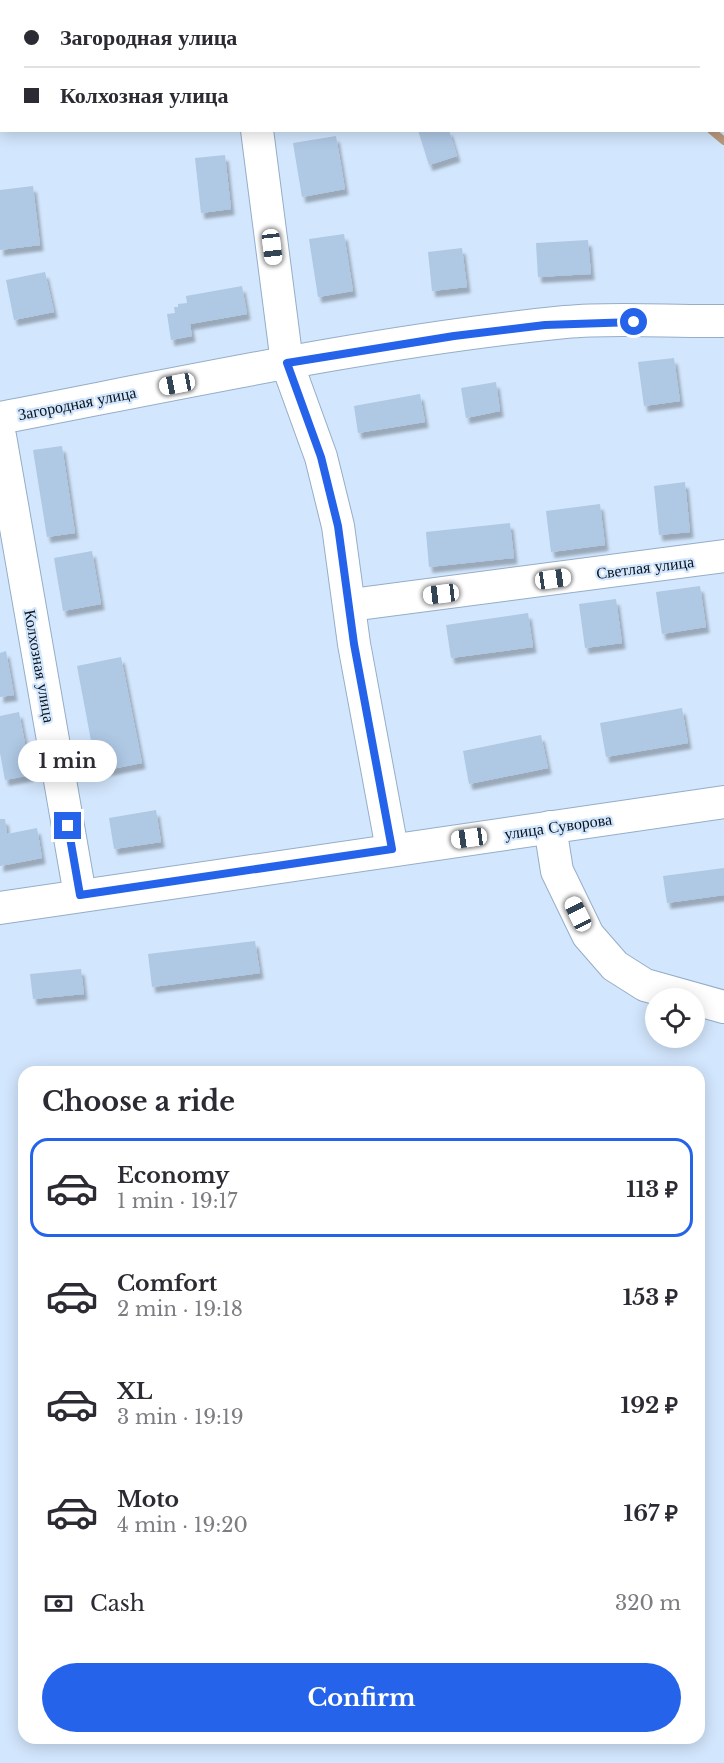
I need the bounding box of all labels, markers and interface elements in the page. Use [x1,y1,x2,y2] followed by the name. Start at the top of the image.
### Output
[60,24,237,51] text: Загородная улица
[60,82,229,109] text: Колхозная улица
[261,228,283,266] car
[620,308,647,335] route start
[158,372,196,396] car
[16,382,138,424] street label: Загородная улица
[595,551,695,583] street label: Светлая улица
[534,568,572,590] car
[422,583,460,605] car
[20,608,60,724] street label: Колхозная улица
[19,739,118,781] callout: 1 min
[39,749,96,773] text: 1 min
[503,809,613,843] street label: улица Суворова
[54,812,81,839] route end
[450,827,488,849] car
[562,894,594,934] car
[645,988,705,1048] map controls
[645,988,705,1048] button: locate
[42,1085,235,1118] text: Choose a ride
[45,1161,99,1215] icon: car
[117,1162,229,1189] text: Economy
[626,1176,678,1203] text: 113 ₽
[117,1189,237,1213] text: 1 min · 19:17
[45,1269,99,1323] icon: car
[117,1270,217,1297] text: Comfort
[623,1284,678,1311] text: 153 ₽
[117,1297,243,1321] text: 2 min · 19:18
[45,1377,99,1431] icon: car
[117,1378,152,1405] text: XL
[621,1392,678,1419] text: 192 ₽
[117,1405,244,1429] text: 3 min · 19:19
[45,1485,99,1539] icon: car
[117,1486,179,1513] text: Moto
[624,1500,678,1527] text: 167 ₽
[117,1513,248,1537] text: 4 min · 19:20
[42,1587,75,1620] icon: cash
[90,1590,145,1617] text: Cash
[615,1591,681,1615] text: 320 m
[42,1663,681,1732] button: Confirm

